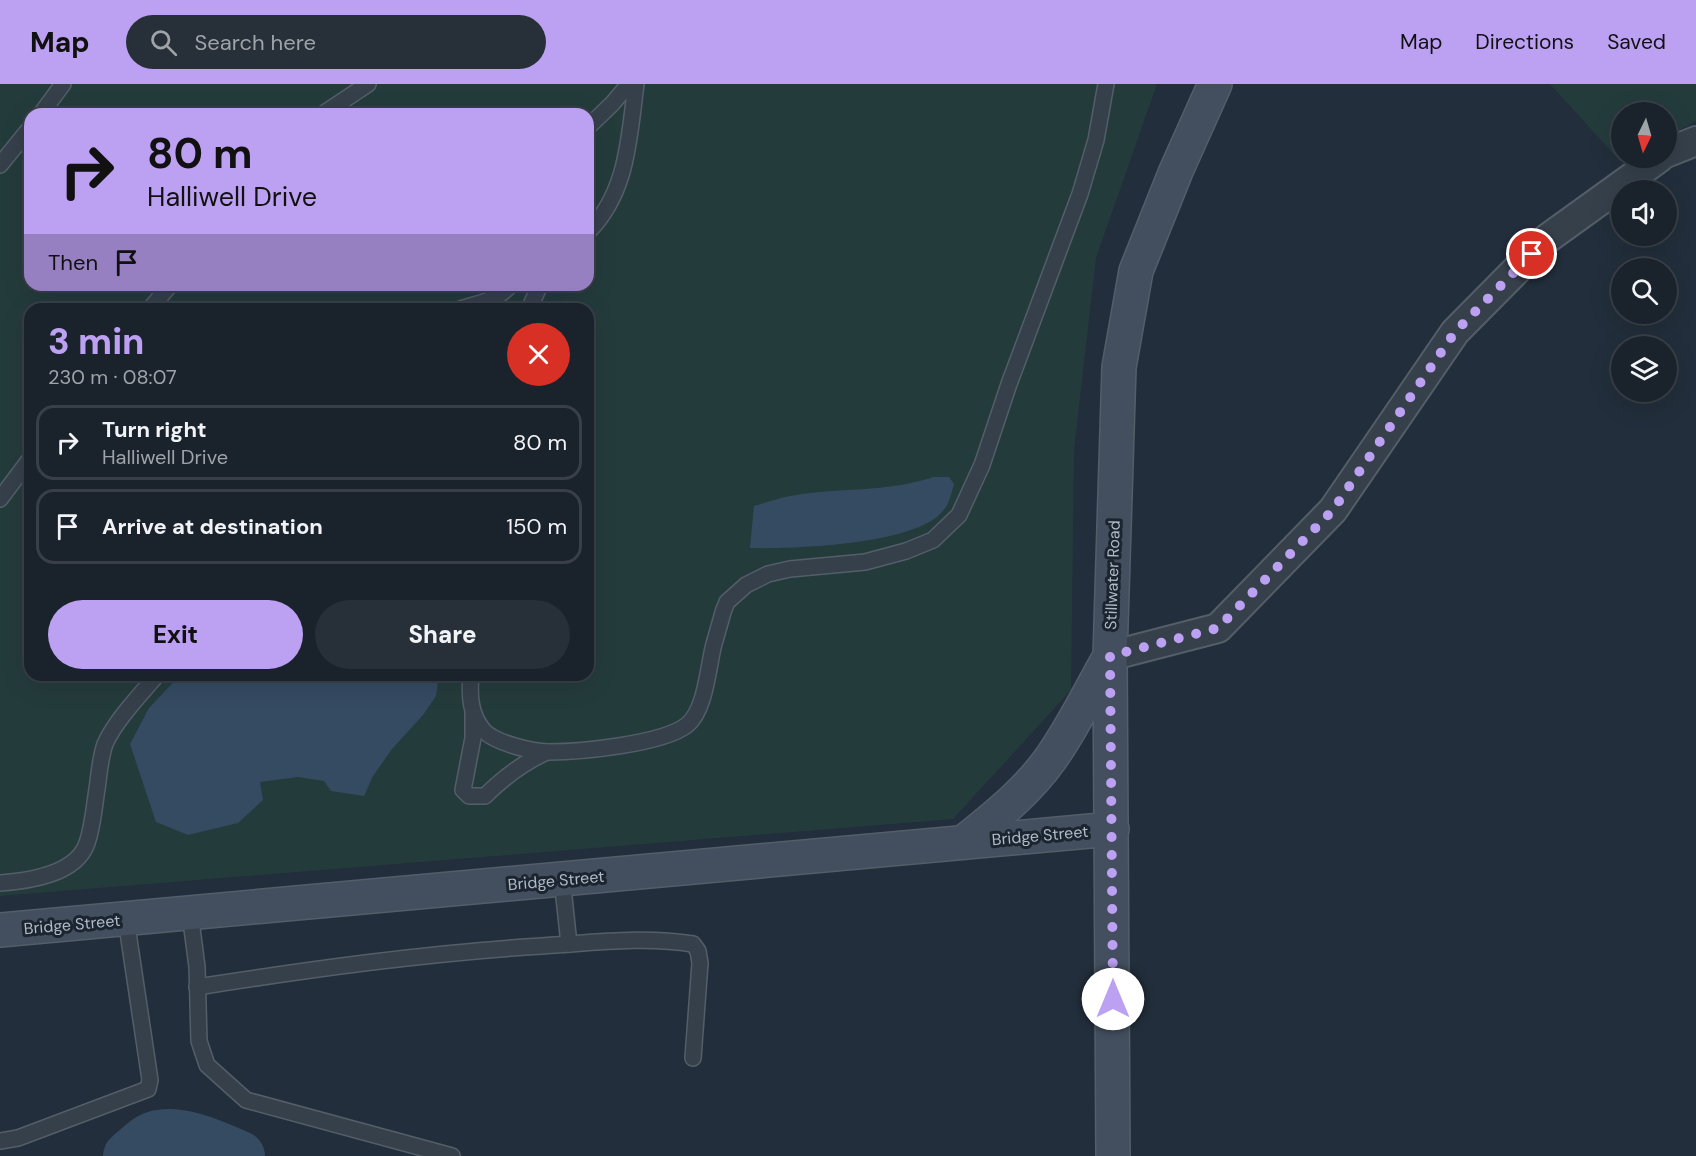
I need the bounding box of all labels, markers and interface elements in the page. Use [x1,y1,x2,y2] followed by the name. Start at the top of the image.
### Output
[126,15,546,69] search box
[30,24,90,61] text: Map
[147,26,180,59] icon: search
[195,28,316,57] text: Search here
[1400,28,1442,56] text: Map
[1475,28,1574,56] text: Directions
[1607,28,1666,56] text: Saved
[1611,102,1677,168] north arrow
[1611,102,1677,402] map controls
[147,126,253,181] text: 80 m
[48,132,126,210] icon: right
[147,179,317,214] text: Halliwell Drive
[1611,180,1677,246] button: sound
[1506,228,1557,279] pin
[1515,237,1548,270] icon: arrive
[110,246,143,279] icon: arrive
[48,248,98,277] text: Then
[1611,258,1677,324] button: search
[48,318,144,365] text: 3 min
[507,323,570,386] button: close
[1611,336,1677,402] button: layers
[48,364,177,390] text: 230 m · 08:07
[102,415,207,444] text: Turn right
[51,426,84,459] icon: right
[513,428,567,457] text: 80 m
[102,444,228,470] text: Halliwell Drive
[51,510,84,543] icon: arrive
[102,512,323,541] text: Arrive at destination
[506,512,567,541] text: 150 m
[1100,520,1125,630] street label: Stillwater Road
[48,600,303,669] button: Exit
[315,600,570,669] button: Share
[991,821,1089,850] street label: Bridge Street
[507,866,605,895] street label: Bridge Street
[23,910,121,939] street label: Bridge Street
[1081,967,1145,1031] position arrow

